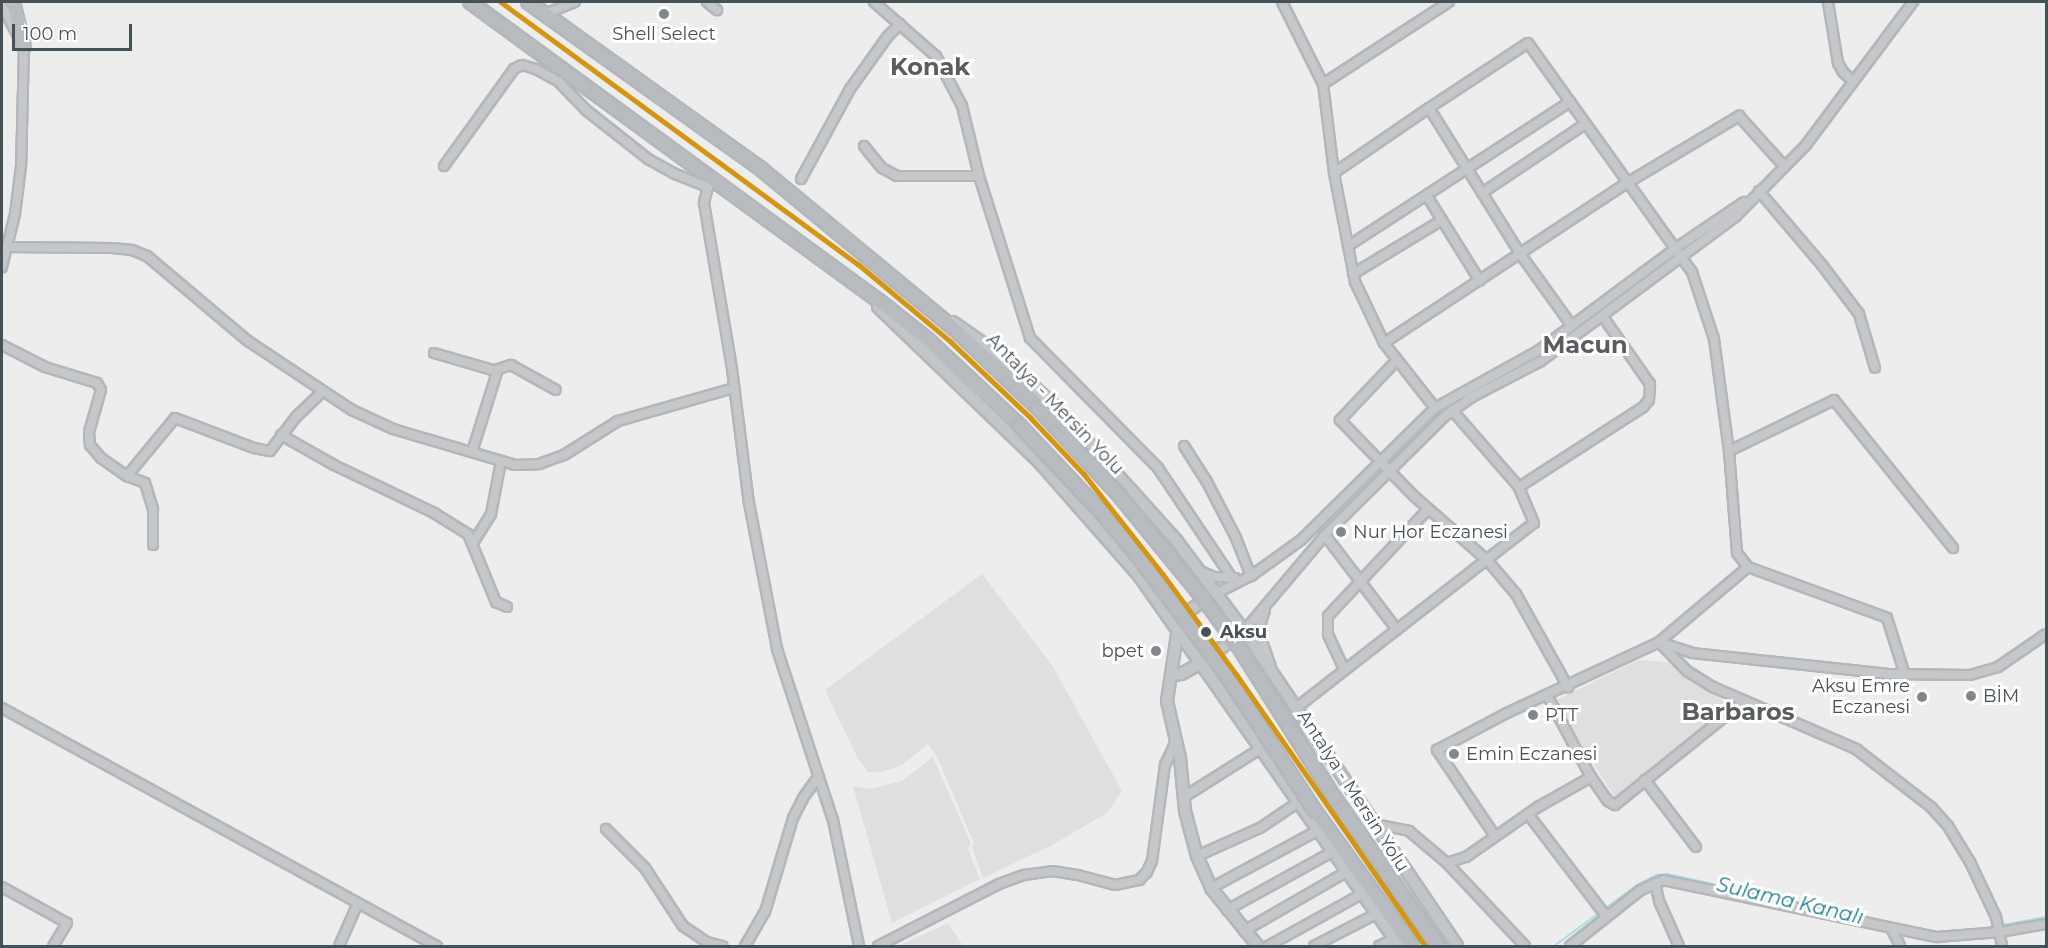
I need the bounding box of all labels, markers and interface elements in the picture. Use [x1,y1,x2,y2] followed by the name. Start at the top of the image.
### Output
[657,7,671,21] marker: Shell Select
[15,12,135,50] scale bar
[23,23,77,45] text: 100 m
[612,23,716,45] place label: Shell Select
[890,53,970,81] district label: Konak
[982,329,1128,479] street label: Antalya - Mersin Yolu
[1542,331,1628,359] district label: Macun
[1353,521,1508,543] place label: Nur Hor Eczanesi
[1334,525,1348,539] marker: Nur Hor Eczanesi
[1220,621,1267,643] place label: Aksu
[1197,623,1215,641] marker: Aksu
[1101,640,1144,662] place label: bpet
[1149,644,1163,658] marker: bpet
[1812,676,1910,718] place label: Aksu Emre Eczanesi
[1983,685,2019,707] place label: BİM
[1964,689,1978,703] marker: BİM
[1915,690,1929,704] marker: Aksu Emre Eczanesi
[1681,698,1795,726] district label: Barbaros
[1545,704,1578,726] place label: PTT
[1293,706,1413,876] street label: Antalya - Mersin Yolu
[1526,708,1540,722] marker: PTT
[1466,743,1597,765] place label: Emin Eczanesi
[1447,747,1461,761] marker: Emin Eczanesi
[1714,872,1866,930] water label: Sulama Kanalı

